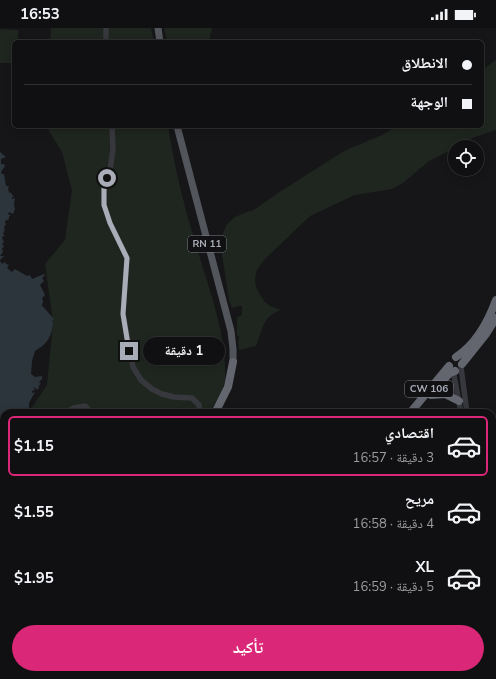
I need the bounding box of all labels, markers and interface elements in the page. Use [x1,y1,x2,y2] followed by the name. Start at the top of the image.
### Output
[20,4,60,24] text: 16:53
[402,53,448,73] text: الانطلاق
[410,92,448,112] text: الوجهة
[448,140,484,176] map controls
[448,140,484,176] button: locate
[98,169,116,187] route start
[188,236,226,252] road number: RN 11
[143,337,225,365] callout: 1 دقيقة
[120,342,138,360] route end
[165,342,203,360] text: 1 دقيقة
[405,381,453,397] road number: CW 106
[385,423,434,443] text: اقتصادي
[446,428,482,464] icon: car
[14,436,54,456] text: $1.15
[353,449,434,467] text: 3 دقيقة · 16:57
[405,489,434,509] text: مريح
[446,494,482,530] icon: car
[14,502,54,522] text: $1.55
[353,515,434,533] text: 4 دقيقة · 16:58
[415,557,434,577] text: XL
[446,560,482,596] icon: car
[14,568,54,588] text: $1.95
[353,578,434,596] text: 5 دقيقة · 16:59
[12,625,484,671] button: تأكيد

